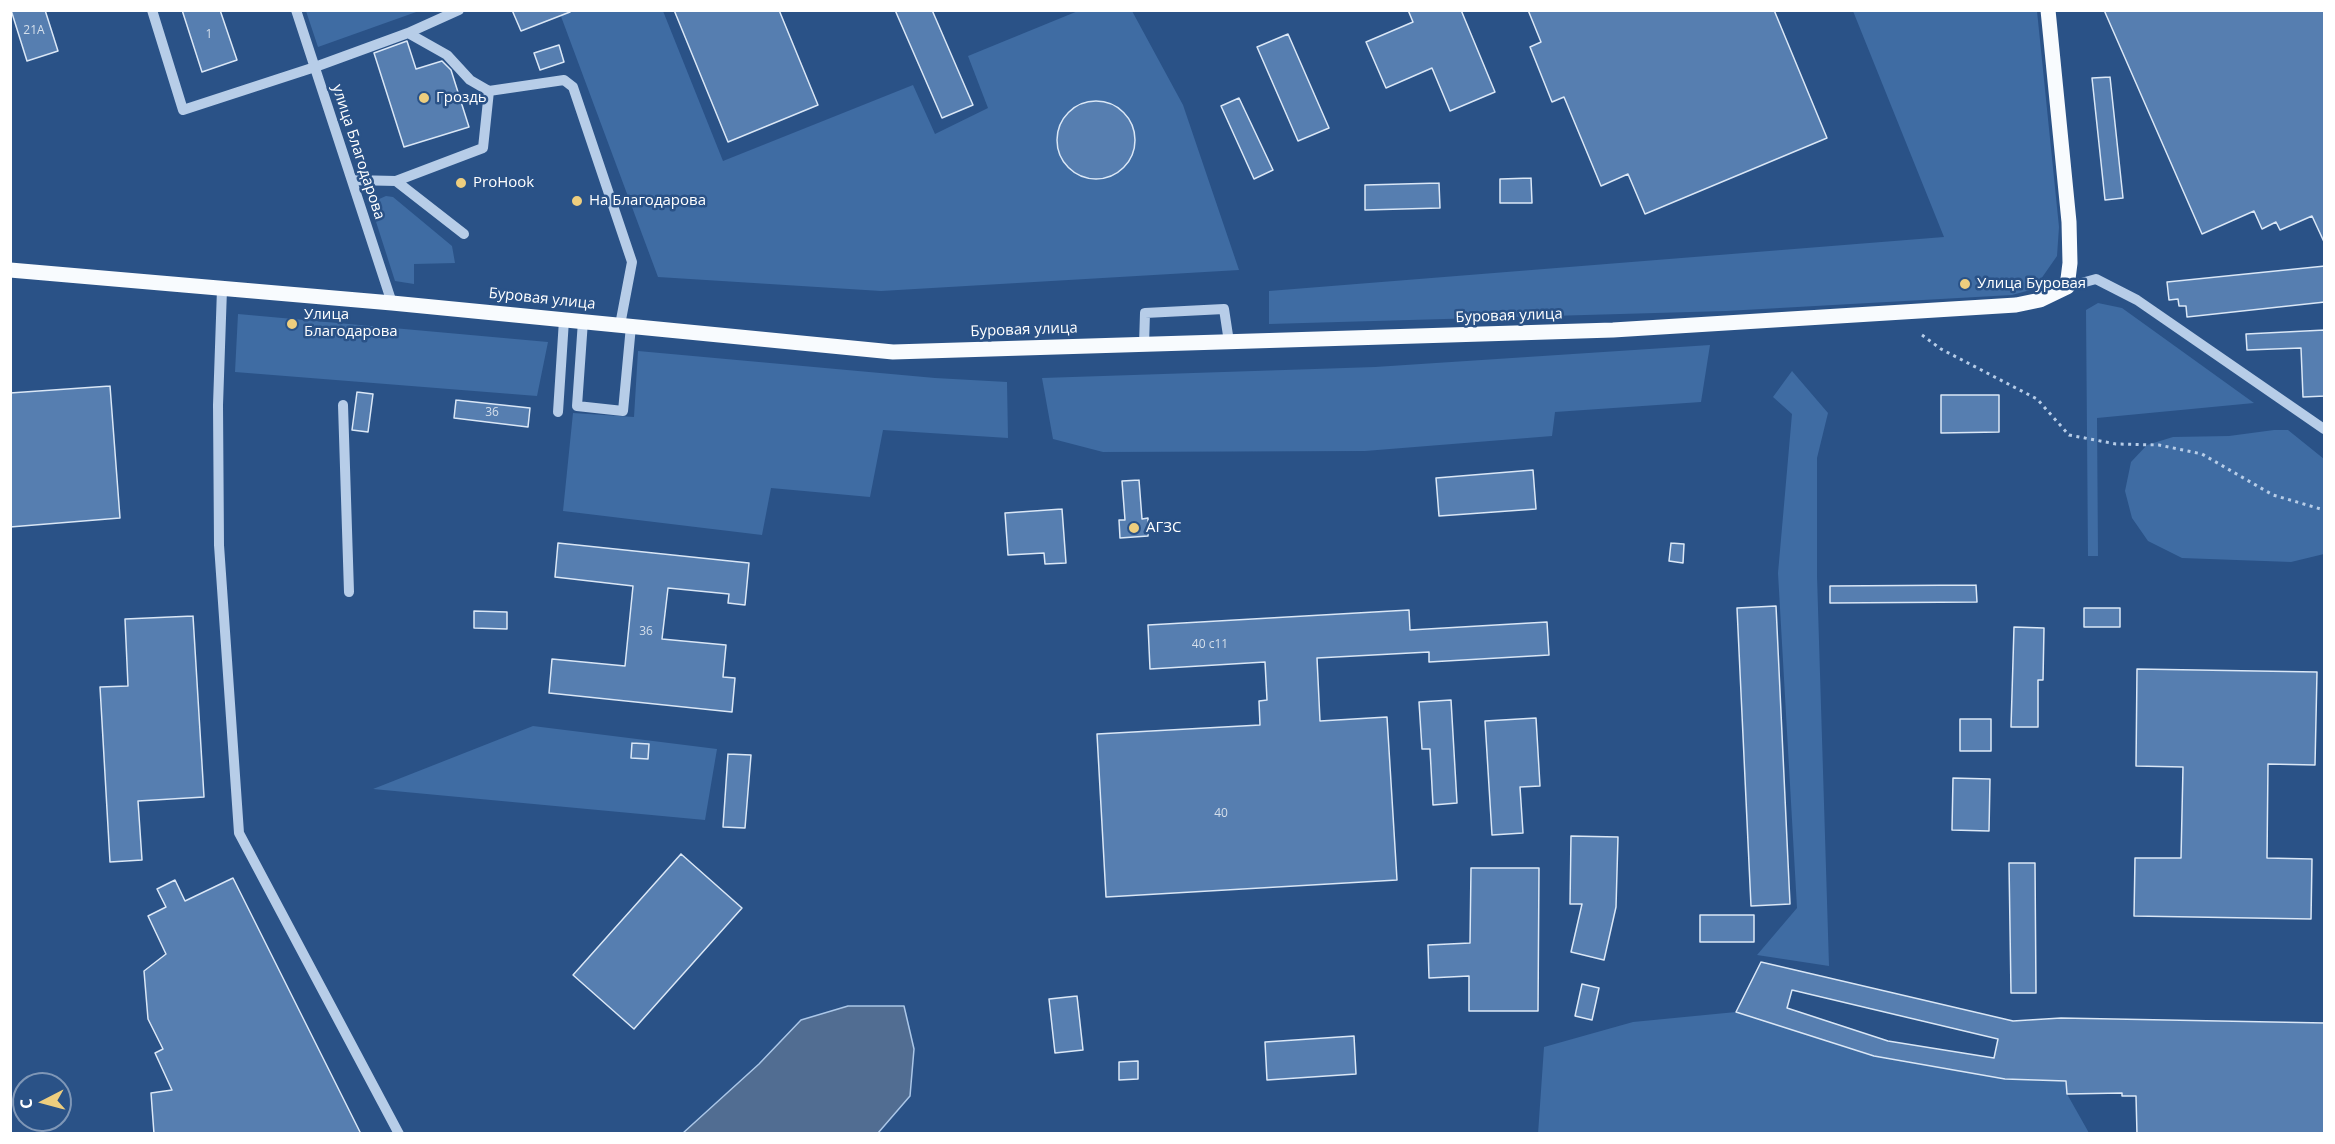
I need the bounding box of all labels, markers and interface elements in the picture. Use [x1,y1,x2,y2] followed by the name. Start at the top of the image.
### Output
[23,24,45,38] house number: 21А
[206,28,212,42] house number: 1
[328,82,388,222] street label: улица Благодарова
[436,89,487,107] place label: Гроздь
[417,91,431,105] marker: Гроздь
[473,174,534,192] place label: ProHook
[454,176,468,190] marker: ProHook
[589,192,706,210] place label: На Благодарова
[570,194,584,208] marker: На Благодарова
[1977,275,2086,293] place label: Улица Буровая
[1958,277,1972,291] marker: Улица Буровая
[488,284,596,314] street label: Буровая улица
[1455,305,1563,327] street label: Буровая улица
[304,306,398,341] place label: Улица Благодарова
[285,317,299,331] marker: Улица Благодарова
[970,319,1078,341] street label: Буровая улица
[485,406,499,420] house number: 36
[1146,519,1181,537] place label: АГЗС
[1127,521,1141,535] marker: АГЗС
[639,625,653,639] house number: 36
[1192,638,1228,652] house number: 40 с11
[1214,807,1228,821] house number: 40
[12,1072,72,1132] north arrow
[15,1097,38,1110] text: С

